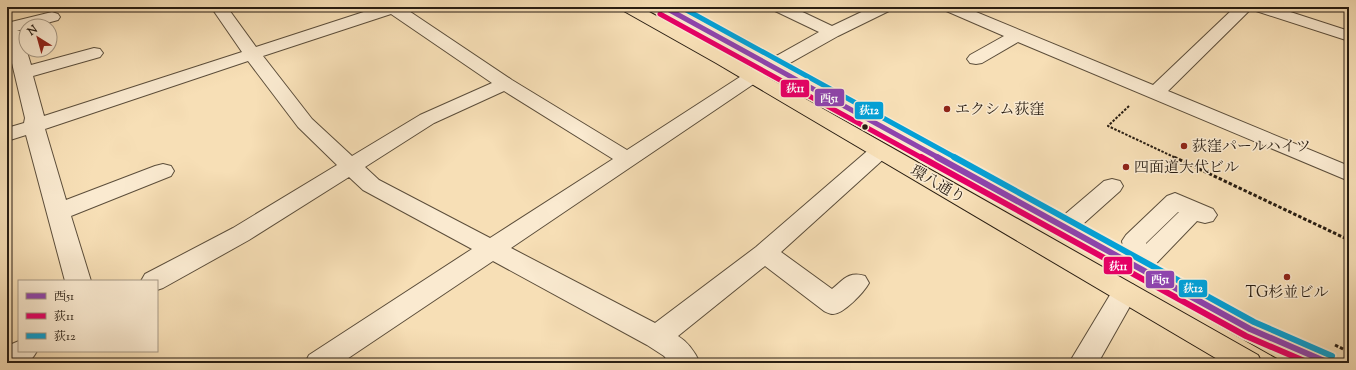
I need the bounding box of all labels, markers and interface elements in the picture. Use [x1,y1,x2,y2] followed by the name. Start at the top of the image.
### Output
[18,18,58,58] north arrow
[23,22,41,40] text: N
[780,79,810,98] line badge: 荻11
[786,81,804,97] text: 荻11
[814,88,845,107] line badge: 西51
[820,91,839,107] text: 西51
[955,100,1044,121] place label: エクシム荻窪
[854,101,884,120] line badge: 荻12
[859,103,880,119] text: 荻12
[942,104,952,114] marker: エクシム荻窪
[860,122,870,132] unlabelled marker
[1192,137,1311,158] place label: 荻窪パールハイツ
[1179,141,1189,151] marker: 荻窪パールハイツ
[1134,158,1239,179] place label: 四面道大代ビル
[906,161,968,209] street label: 環八通り
[1121,162,1131,172] marker: 四面道大代ビル
[1103,256,1133,275] line badge: 荻11
[1109,259,1127,275] text: 荻11
[1145,270,1175,289] line badge: 西51
[1151,272,1170,288] text: 西51
[1282,272,1292,282] marker: TG杉並ビル
[1178,279,1208,298] line badge: 荻12
[18,280,158,352] legend
[1183,281,1204,297] text: 荻12
[1246,283,1328,304] place label: TG杉並ビル
[54,288,74,306] text: 西51
[54,308,74,326] text: 荻11
[54,328,76,346] text: 荻12

